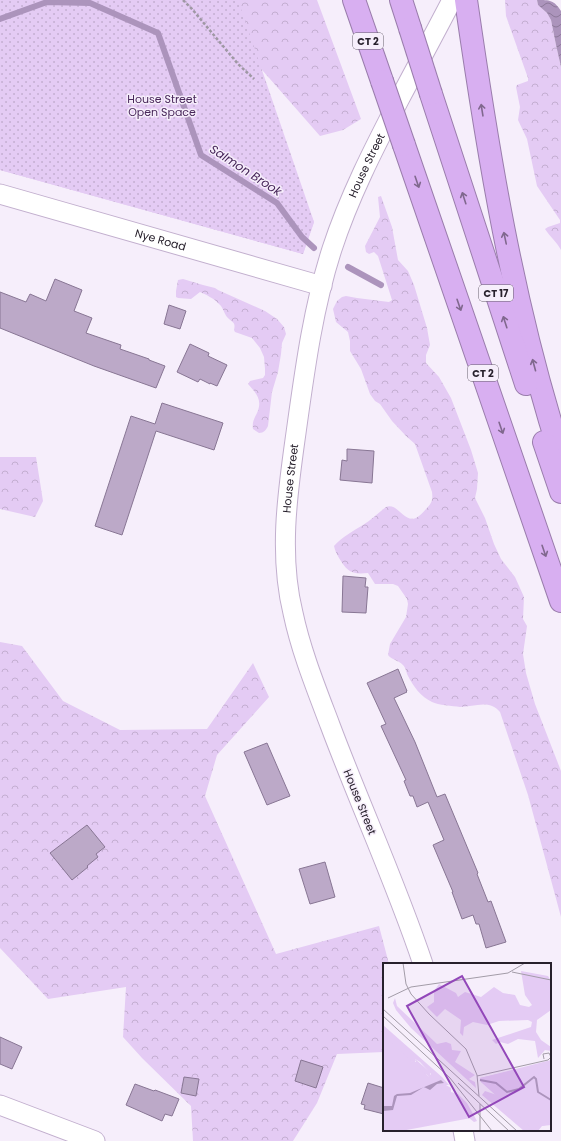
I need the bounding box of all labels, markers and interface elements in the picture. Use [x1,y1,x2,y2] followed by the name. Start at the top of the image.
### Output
[353,33,383,49] road number: CT 2
[127,91,197,120] park label: House Street Open Space
[478,104,486,117] one-way arrow
[344,130,389,200] street label: House Street
[207,140,286,200] water label: Salmon Brook
[414,176,421,189] one-way arrow
[460,193,468,205] one-way arrow
[133,225,188,255] street label: Nye Road
[501,232,509,245] one-way arrow
[479,285,513,301] road number: CT 17
[456,299,463,312] one-way arrow
[501,316,508,329] one-way arrow
[530,359,538,372] one-way arrow
[468,365,498,381] road number: CT 2
[498,422,506,434] one-way arrow
[279,443,302,514] street label: House Street
[540,545,548,557] one-way arrow
[340,767,380,837] street label: House Street
[383,963,551,1131] inset map

